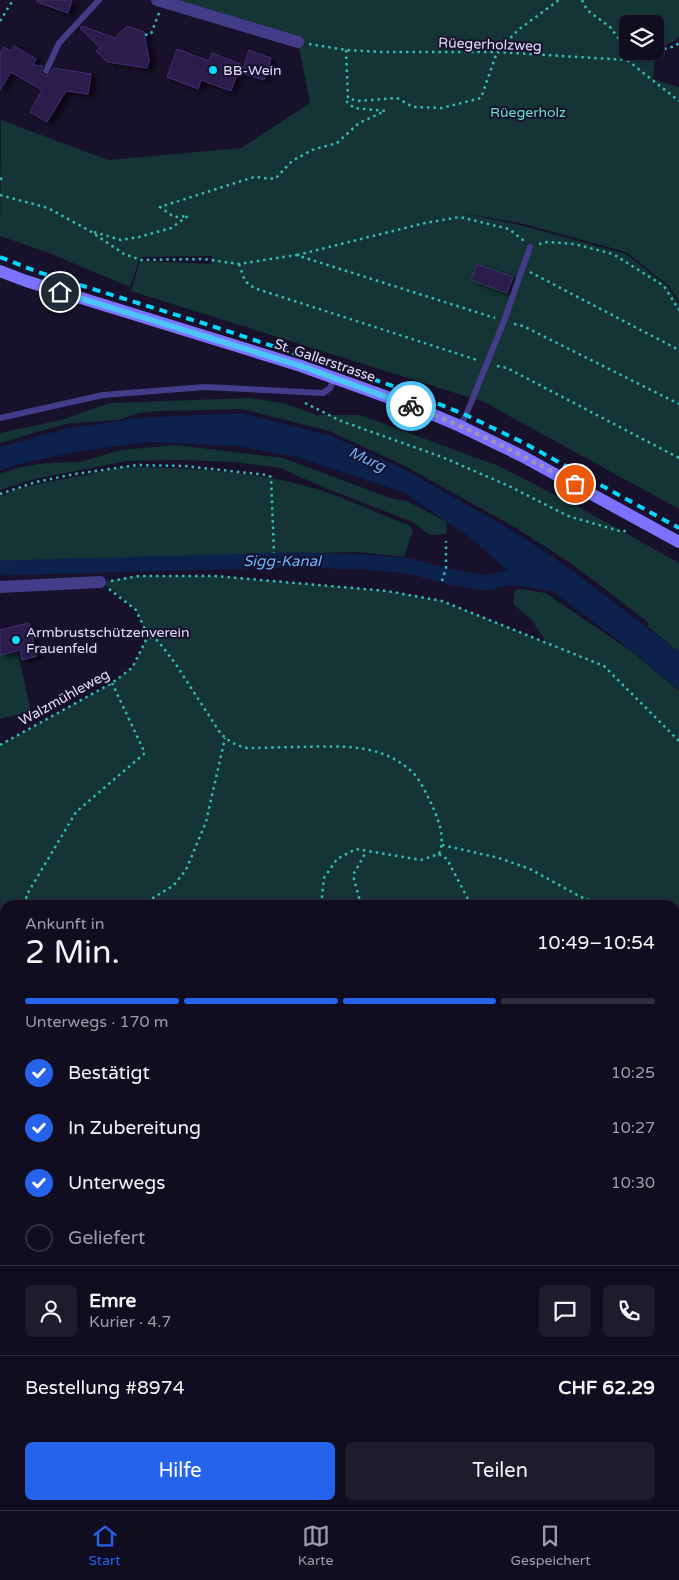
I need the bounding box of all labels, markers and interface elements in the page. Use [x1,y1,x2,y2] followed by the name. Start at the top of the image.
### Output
[619,15,664,60] map controls
[619,15,664,60] button: layers
[438,34,542,55] street label: Rüegerholzweg
[223,62,282,79] place label: BB-Wein
[207,64,219,76] marker: BB-Wein
[490,104,566,121] park label: Rüegerholz
[39,271,81,313] pin
[46,278,74,306] icon: home
[272,335,378,386] street label: St. Gallerstrasse
[386,381,436,431] courier
[397,392,425,420] icon: bike
[346,443,390,476] water label: Murg
[554,463,596,505] pin
[561,470,589,498] icon: bag
[243,552,323,570] water label: Sigg-Kanal
[26,624,189,657] place label: Armbrustschützenverein Frauenfeld
[10,634,22,646] marker: Armbrustschützenverein Frauenfeld
[16,666,112,729] street label: Walzmühleweg
[25,914,105,934] text: Ankunft in
[537,932,655,954] text: 10:49–10:54
[25,934,120,972] text: 2 Min.
[25,1012,168,1032] text: Unterwegs · 170 m
[25,1059,53,1087] icon: check
[68,1062,150,1084] text: Bestätigt
[611,1063,655,1083] text: 10:25
[25,1114,53,1142] icon: check
[68,1117,201,1139] text: In Zubereitung
[611,1118,655,1138] text: 10:27
[25,1169,53,1197] icon: check
[68,1172,165,1194] text: Unterwegs
[611,1173,655,1193] text: 10:30
[68,1227,145,1249] text: Geliefert
[25,1285,77,1337] button: person
[539,1285,591,1337] button: chat
[603,1285,655,1337] button: phone
[89,1290,136,1312] text: Emre
[89,1312,171,1332] text: Kurier · 4.7
[25,1377,185,1399] text: Bestellung #8974
[558,1377,655,1399] text: CHF 62.29
[25,1442,335,1500] button: Hilfe
[345,1442,655,1500] button: Teilen
[88,1522,121,1569] tab: Start
[298,1522,333,1569] tab: Karte
[510,1522,591,1569] tab: Gespeichert

